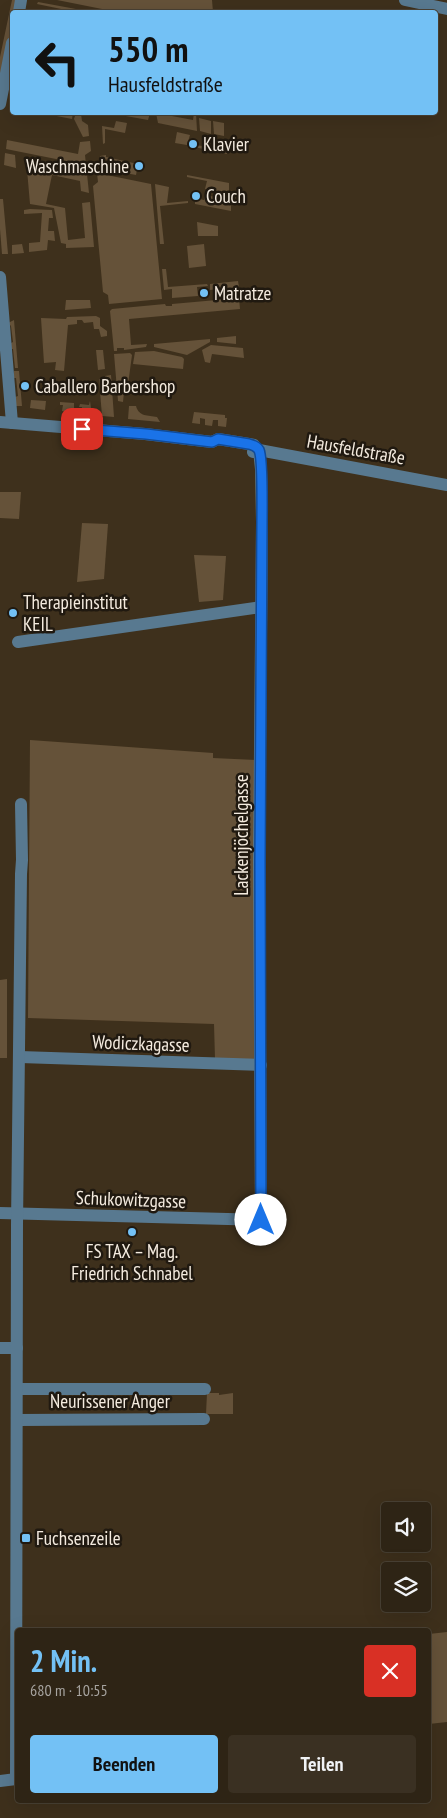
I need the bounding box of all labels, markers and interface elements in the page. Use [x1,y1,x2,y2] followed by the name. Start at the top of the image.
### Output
[108,26,189,72] text: 550 m
[25,30,90,95] icon: left
[108,70,223,98] text: Hausfeldstraße
[203,132,250,156] place label: Klavier
[187,138,199,150] marker: Klavier
[26,154,129,178] place label: Waschmaschine
[133,160,145,172] marker: Waschmaschine
[206,184,246,208] place label: Couch
[190,190,202,202] marker: Couch
[214,281,272,305] place label: Matratze
[198,287,210,299] marker: Matratze
[35,374,175,398] place label: Caballero Barbershop
[19,380,31,392] marker: Caballero Barbershop
[61,408,103,450] pin
[68,415,96,443] icon: arrive
[305,429,407,469] street label: Hausfeldstraße
[23,590,128,636] place label: Therapieinstitut KEIL
[7,607,19,619] marker: Therapieinstitut KEIL
[229,774,253,896] street label: Lackenjöchelgasse
[92,1029,190,1057] street label: Wodiczkagasse
[75,1185,187,1213] street label: Schukowitzgasse
[234,1193,286,1245] position arrow
[126,1226,138,1238] marker: FS TAX – Mag. Friedrich Schnabel
[71,1239,193,1285] place label: FS TAX – Mag. Friedrich Schnabel
[50,1389,171,1413] street label: Neurissener Anger
[381,1502,431,1612] map controls
[381,1502,431,1552] button: sound
[36,1526,121,1550] place label: Fuchsenzeile
[20,1532,32,1544] marker: Fuchsenzeile
[381,1562,431,1612] button: layers
[30,1641,97,1680] text: 2 Min.
[364,1645,416,1697] button: close
[30,1680,108,1700] text: 680 m · 10:55
[30,1735,218,1793] button: Beenden
[228,1735,416,1793] button: Teilen

